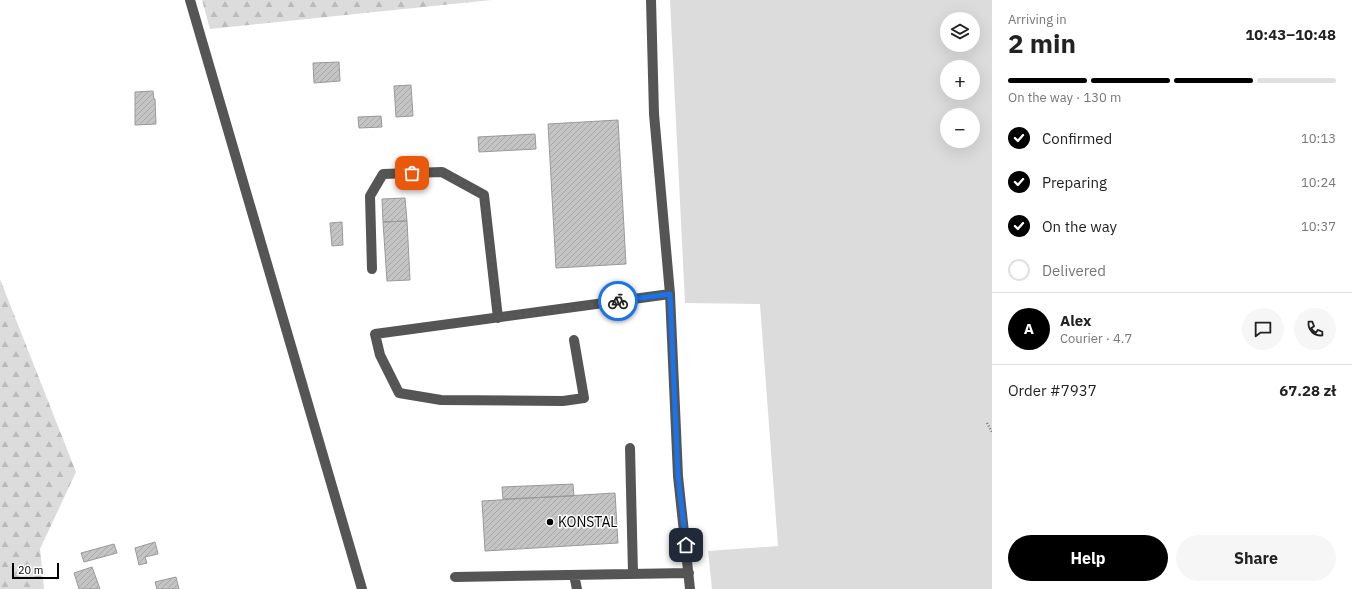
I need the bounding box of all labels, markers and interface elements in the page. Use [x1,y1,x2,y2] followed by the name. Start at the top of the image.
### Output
[1008,11,1067,28] text: Arriving in
[940,12,980,148] map controls
[940,12,980,52] button: layers
[1245,25,1336,44] text: 10:43–10:48
[1008,26,1076,60] text: 2 min
[940,60,980,100] button: +
[1008,89,1121,106] text: On the way · 130 m
[940,108,980,148] button: −
[1008,127,1030,149] icon: check
[1042,129,1112,148] text: Confirmed
[1301,130,1336,147] text: 10:13
[395,156,429,190] pin
[401,162,423,184] icon: bag
[1008,171,1030,193] icon: check
[1042,173,1107,192] text: Preparing
[1301,174,1336,191] text: 10:24
[1008,215,1030,237] icon: check
[1042,217,1117,236] text: On the way
[1301,218,1336,235] text: 10:37
[1042,261,1106,280] text: Delivered
[598,281,638,321] courier
[607,290,629,312] icon: bike
[1242,308,1284,350] button: chat
[1294,308,1336,350] button: phone
[1060,311,1091,330] text: Alex
[1024,319,1034,338] text: A
[1060,330,1132,347] text: Courier · 4.7
[1008,381,1097,400] text: Order #7937
[1279,381,1336,400] text: 67.28 zł
[558,513,617,531] place label: KONSTAL
[545,517,555,527] marker: KONSTAL
[669,528,703,562] pin
[675,534,697,556] icon: home
[1008,535,1168,581] button: Help
[1176,535,1336,581] button: Share
[12,561,59,580] scale bar
[18,563,43,577] text: 20 m

